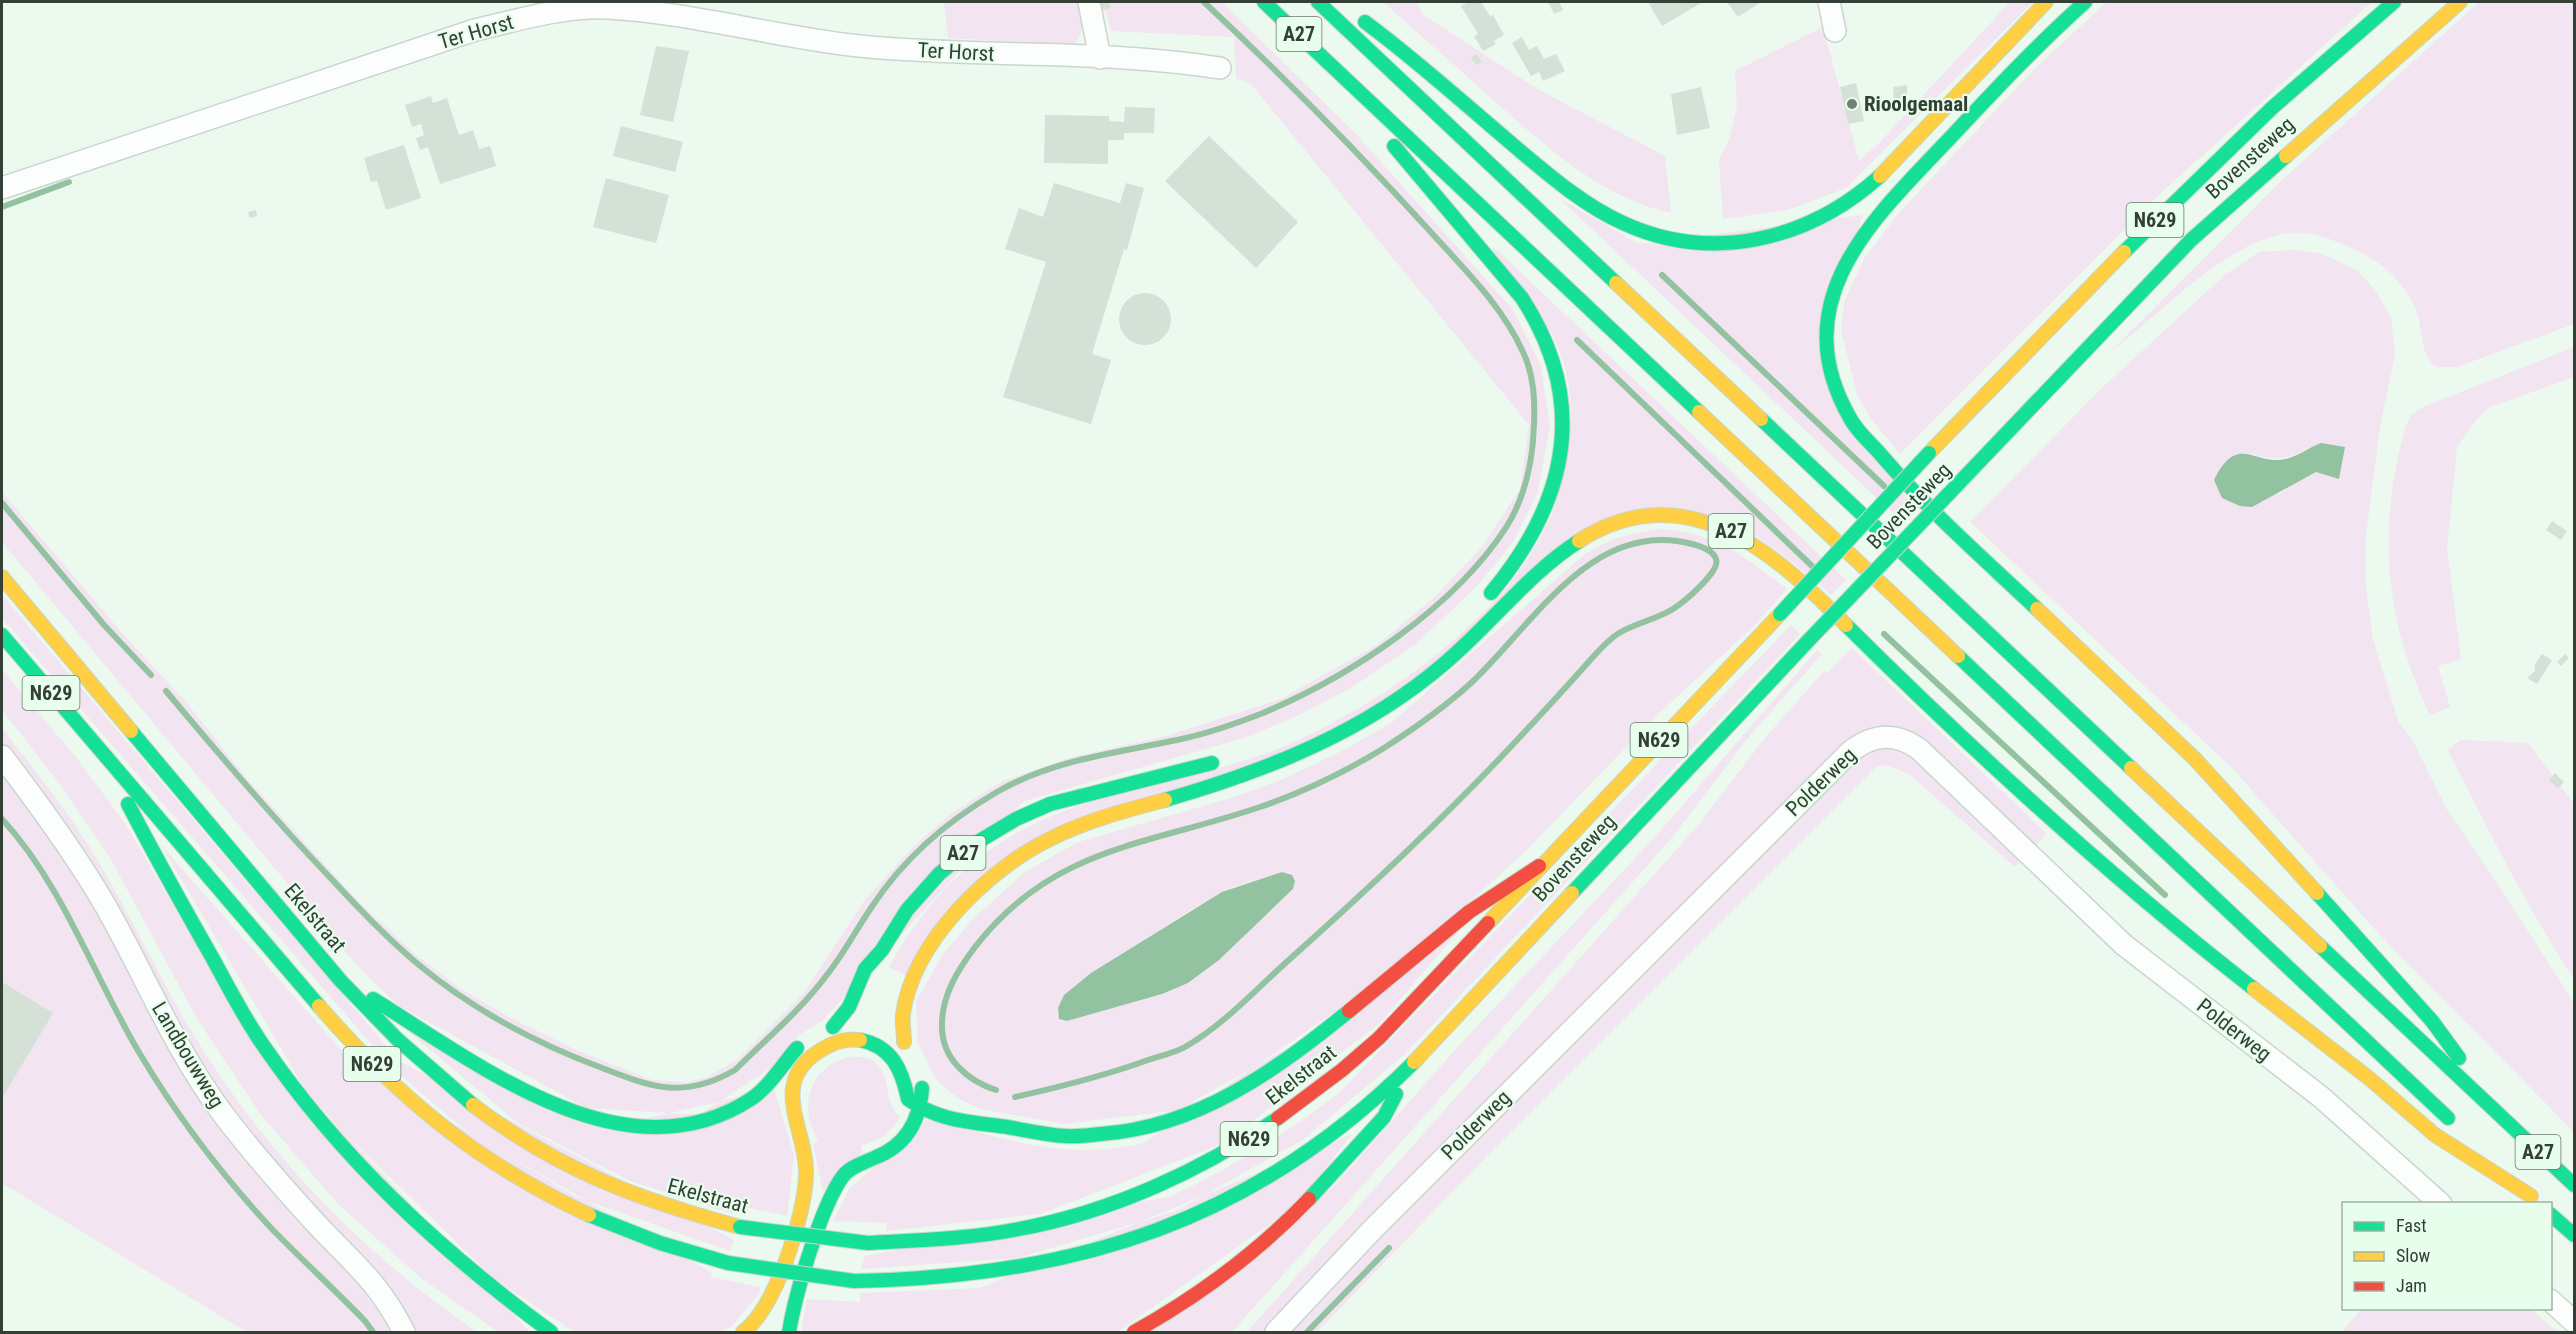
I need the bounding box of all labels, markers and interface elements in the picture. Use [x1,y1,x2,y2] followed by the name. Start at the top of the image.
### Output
[436,10,516,54] street label: Ter Horst
[1276,17,1322,51] road number: A27
[917,38,995,66] street label: Ter Horst
[1864,92,1968,116] place label: Rioolgemaal
[1845,97,1859,111] marker: Rioolgemaal
[2201,112,2299,204] street label: Bovensteweg
[2126,203,2184,237] road number: N629
[1862,458,1956,554] street label: Bovensteweg
[1708,514,1754,548] road number: A27
[22,676,80,710] road number: N629
[1630,723,1688,757] road number: N629
[1781,743,1861,821] street label: Polderweg
[1528,810,1620,906] street label: Bovensteweg
[940,836,986,870] road number: A27
[279,879,351,957] street label: Ekelstraat
[2192,994,2276,1066] street label: Polderweg
[147,998,229,1112] street label: Landbouwweg
[1261,1040,1341,1110] street label: Ekelstraat
[344,1047,400,1081] road number: N629
[1437,1086,1515,1164] street label: Polderweg
[1220,1122,1278,1156] road number: N629
[2516,1135,2560,1169] road number: A27
[665,1174,751,1218] street label: Ekelstraat
[2342,1202,2552,1310] legend
[2396,1215,2427,1236] text: Fast
[2396,1245,2431,1266] text: Slow
[2396,1275,2427,1296] text: Jam

